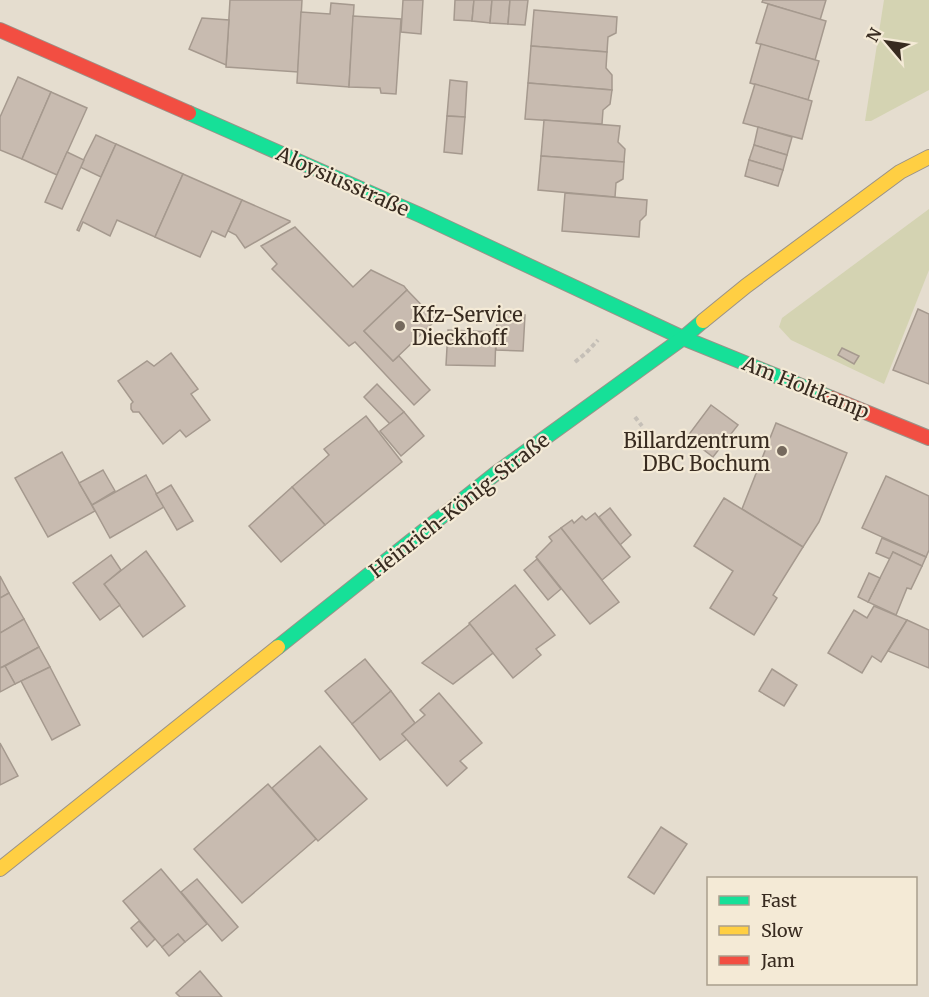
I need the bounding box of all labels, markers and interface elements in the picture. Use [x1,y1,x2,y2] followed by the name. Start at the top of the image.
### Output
[857,12,917,72] north arrow
[862,24,886,45] text: N
[272,140,413,221] street label: Aloysiusstraße
[412,302,523,350] place label: Kfz-Service Dieckhoff
[393,319,407,333] marker: Kfz-Service Dieckhoff
[738,350,873,424] street label: Am Holtkamp
[364,427,554,583] street label: Heinrich-König-Straße
[623,428,770,476] place label: Billardzentrum DBC Bochum
[775,444,789,458] marker: Billardzentrum DBC Bochum
[707,877,917,985] legend
[761,889,797,912] text: Fast
[761,919,804,942] text: Slow
[760,949,795,972] text: Jam

